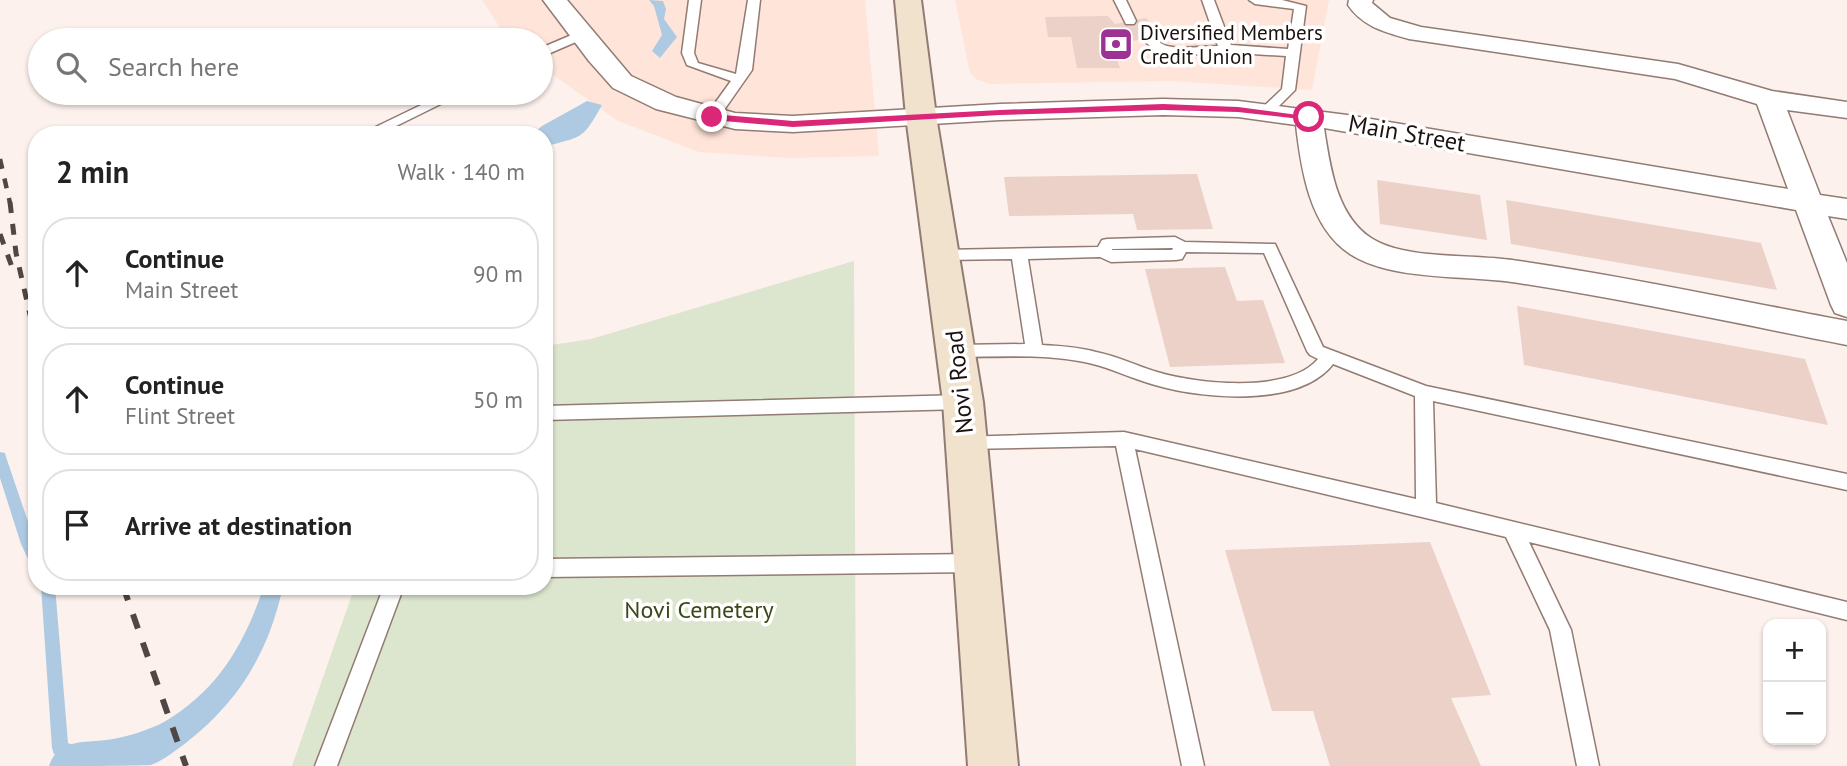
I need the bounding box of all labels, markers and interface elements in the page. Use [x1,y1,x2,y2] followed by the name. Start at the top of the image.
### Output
[1140,19,1323,70] place label: Diversified Members Credit Union
[1097,25,1135,63] bank icon: Diversified Members Credit Union
[28,28,553,105] search box
[52,48,90,86] icon: search
[108,50,239,83] text: Search here
[696,101,727,132] route end
[1293,101,1324,132] route start
[1346,107,1468,159] street label: Main Street
[56,152,129,191] text: 2 min
[398,157,525,186] text: Walk · 140 m
[125,242,224,275] text: Continue
[58,254,96,292] icon: ahead
[473,259,523,288] text: 90 m
[125,275,238,304] text: Main Street
[938,329,980,435] street label: Novi Road
[125,368,224,401] text: Continue
[58,380,96,418] icon: ahead
[473,385,523,414] text: 50 m
[125,401,235,430] text: Flint Street
[58,506,96,544] icon: arrive
[125,509,352,542] text: Arrive at destination
[624,594,774,625] park label: Novi Cemetery
[1763,619,1826,745] map controls
[1763,619,1826,682] button: +
[1763,682,1826,745] button: −

